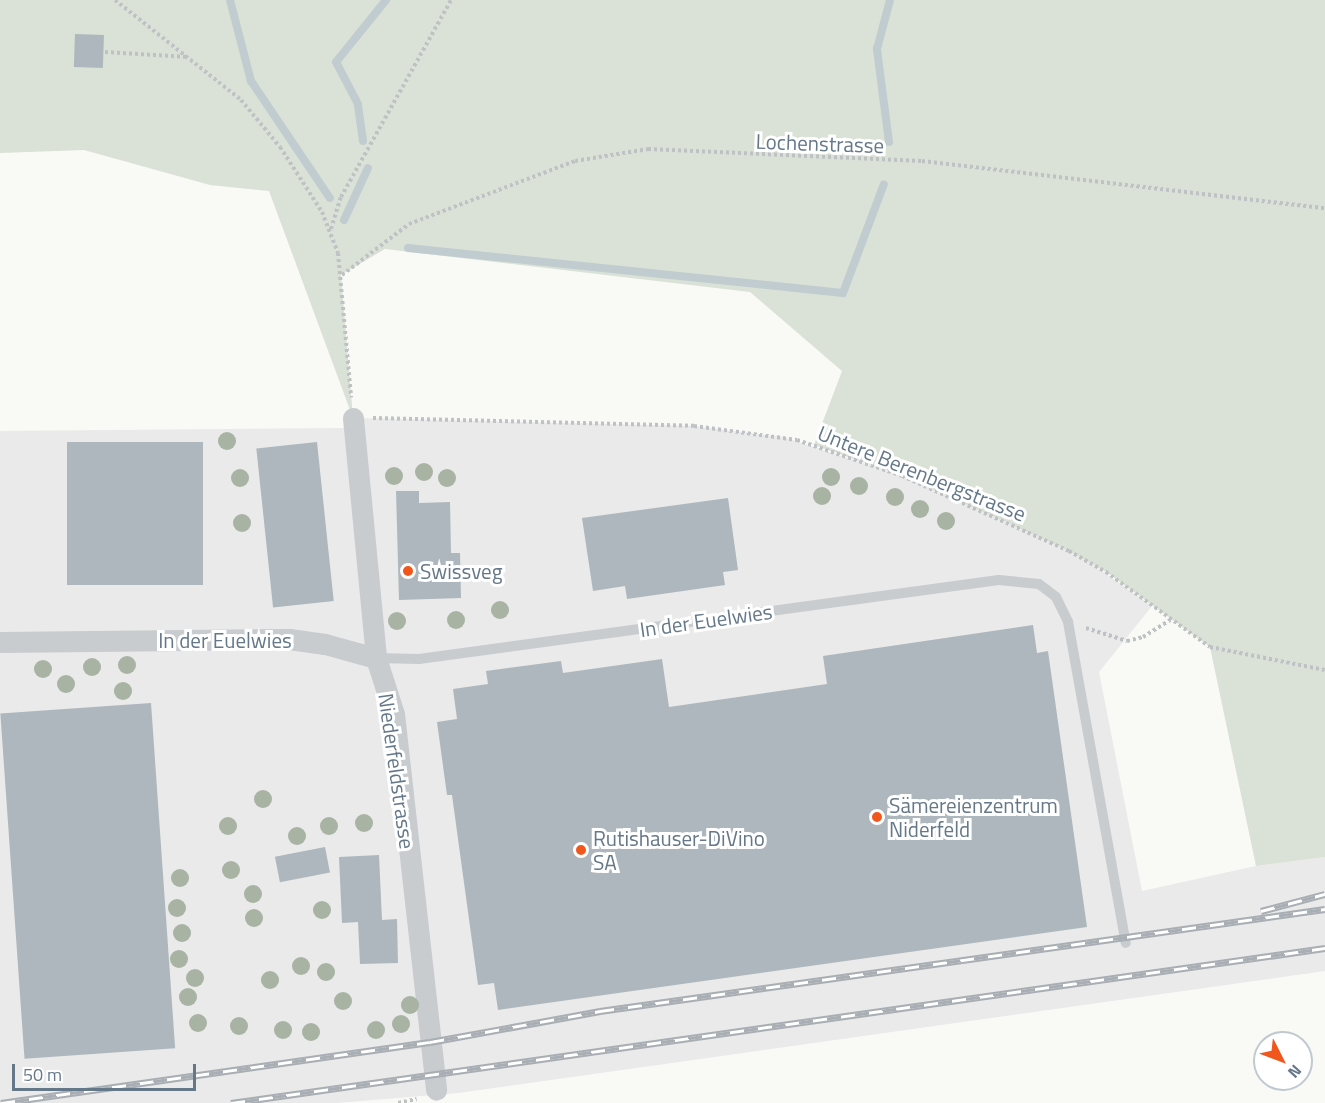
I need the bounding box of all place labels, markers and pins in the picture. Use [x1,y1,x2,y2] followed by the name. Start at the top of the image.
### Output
[420,558,502,584] place label: Swissveg
[401,564,415,578] marker: Swissveg
[889,792,1058,842] place label: Sämereienzentrum Niderfeld
[870,810,884,824] marker: Sämereienzentrum Niderfeld
[593,825,765,875] place label: Rutishauser-DiVino SA
[574,843,588,857] marker: Rutishauser-DiVino SA

